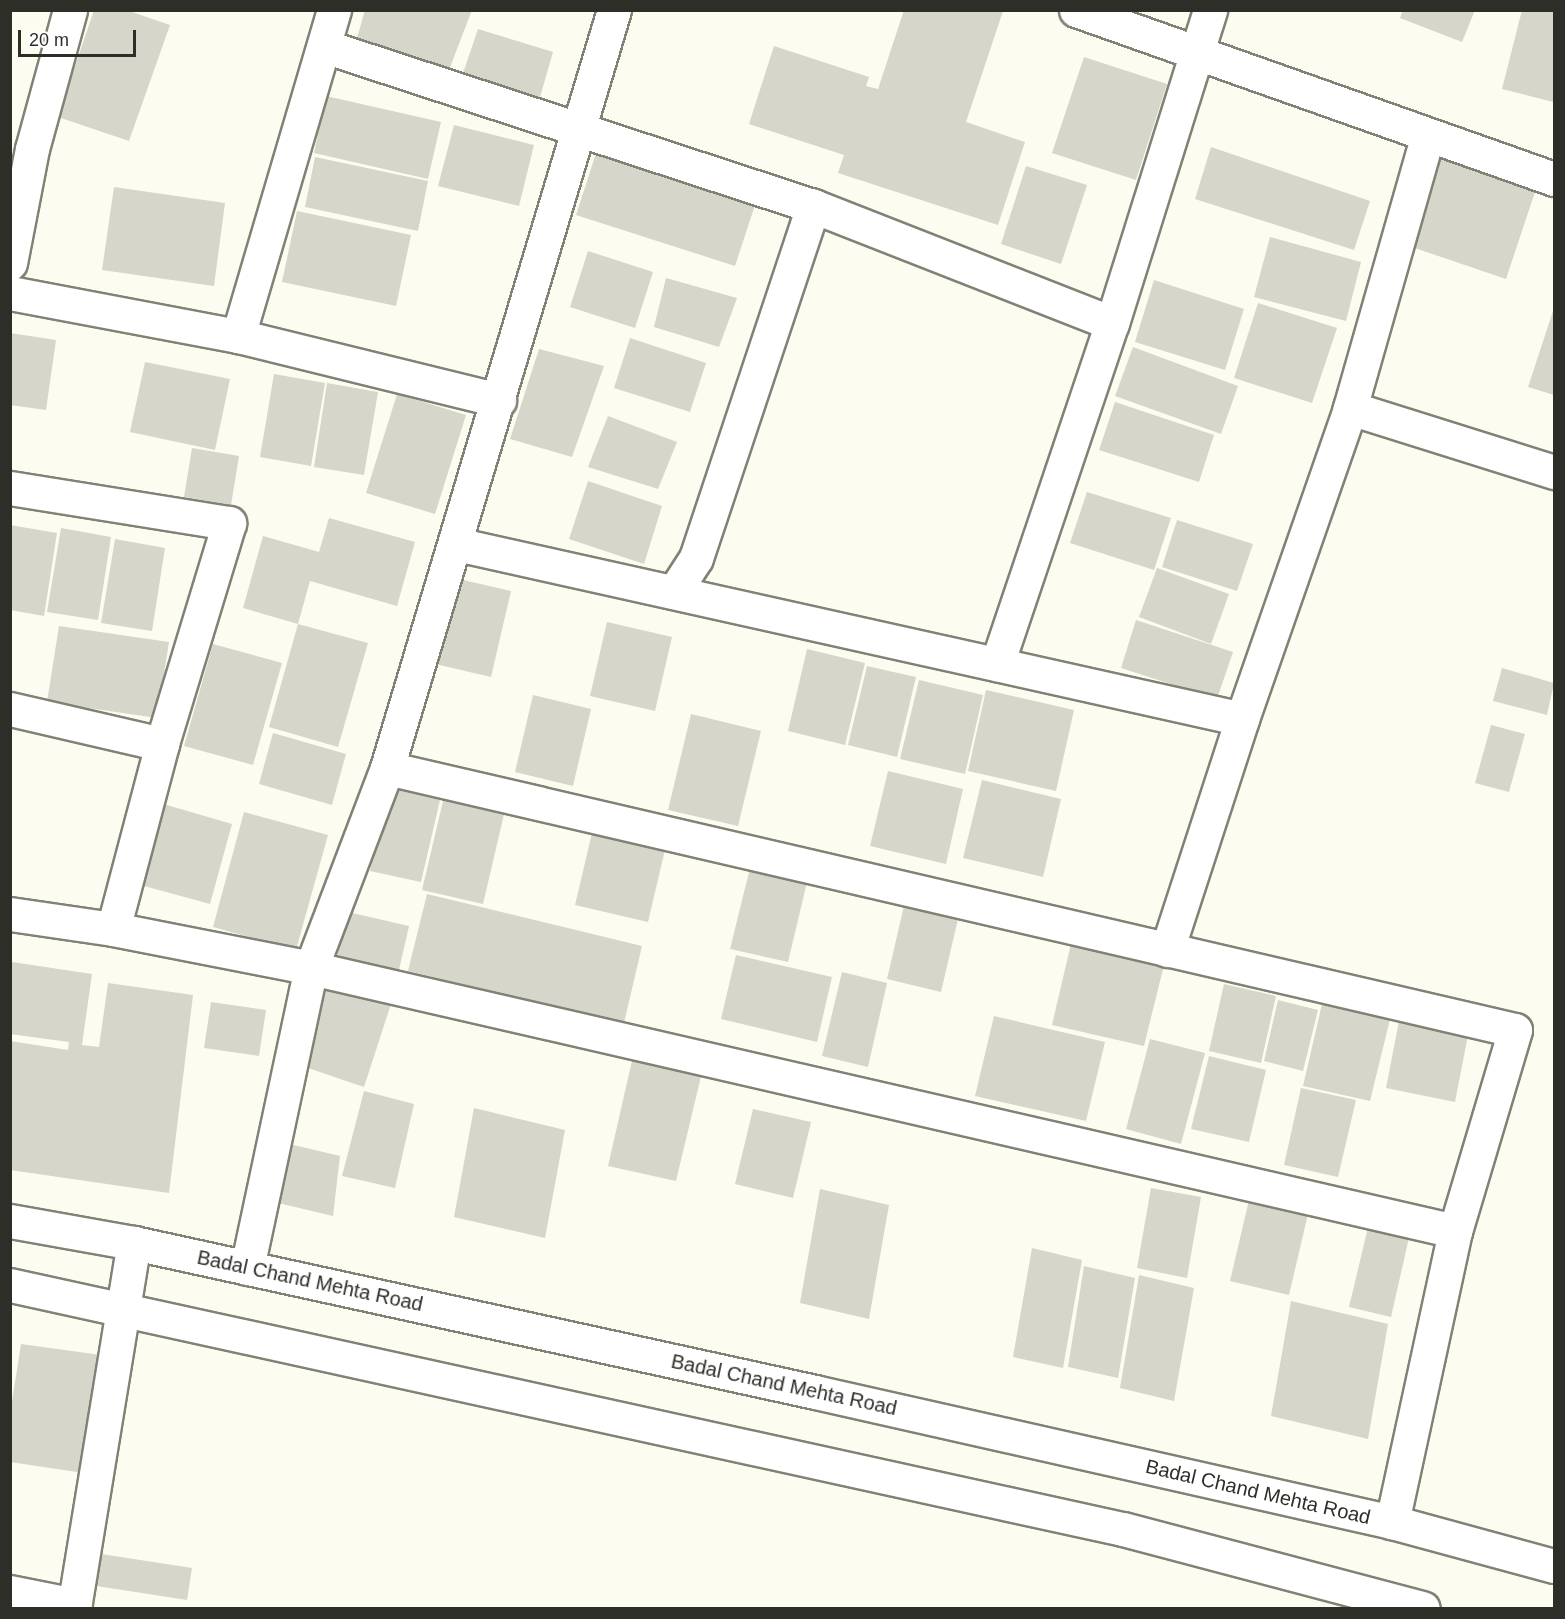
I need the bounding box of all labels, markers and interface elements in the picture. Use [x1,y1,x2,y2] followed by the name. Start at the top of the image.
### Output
[21,18,140,56] scale bar
[29,30,69,50] text: 20 m
[195,1245,425,1317] street label: Badal Chand Mehta Road
[669,1349,899,1421] street label: Badal Chand Mehta Road
[1143,1454,1373,1530] street label: Badal Chand Mehta Road

